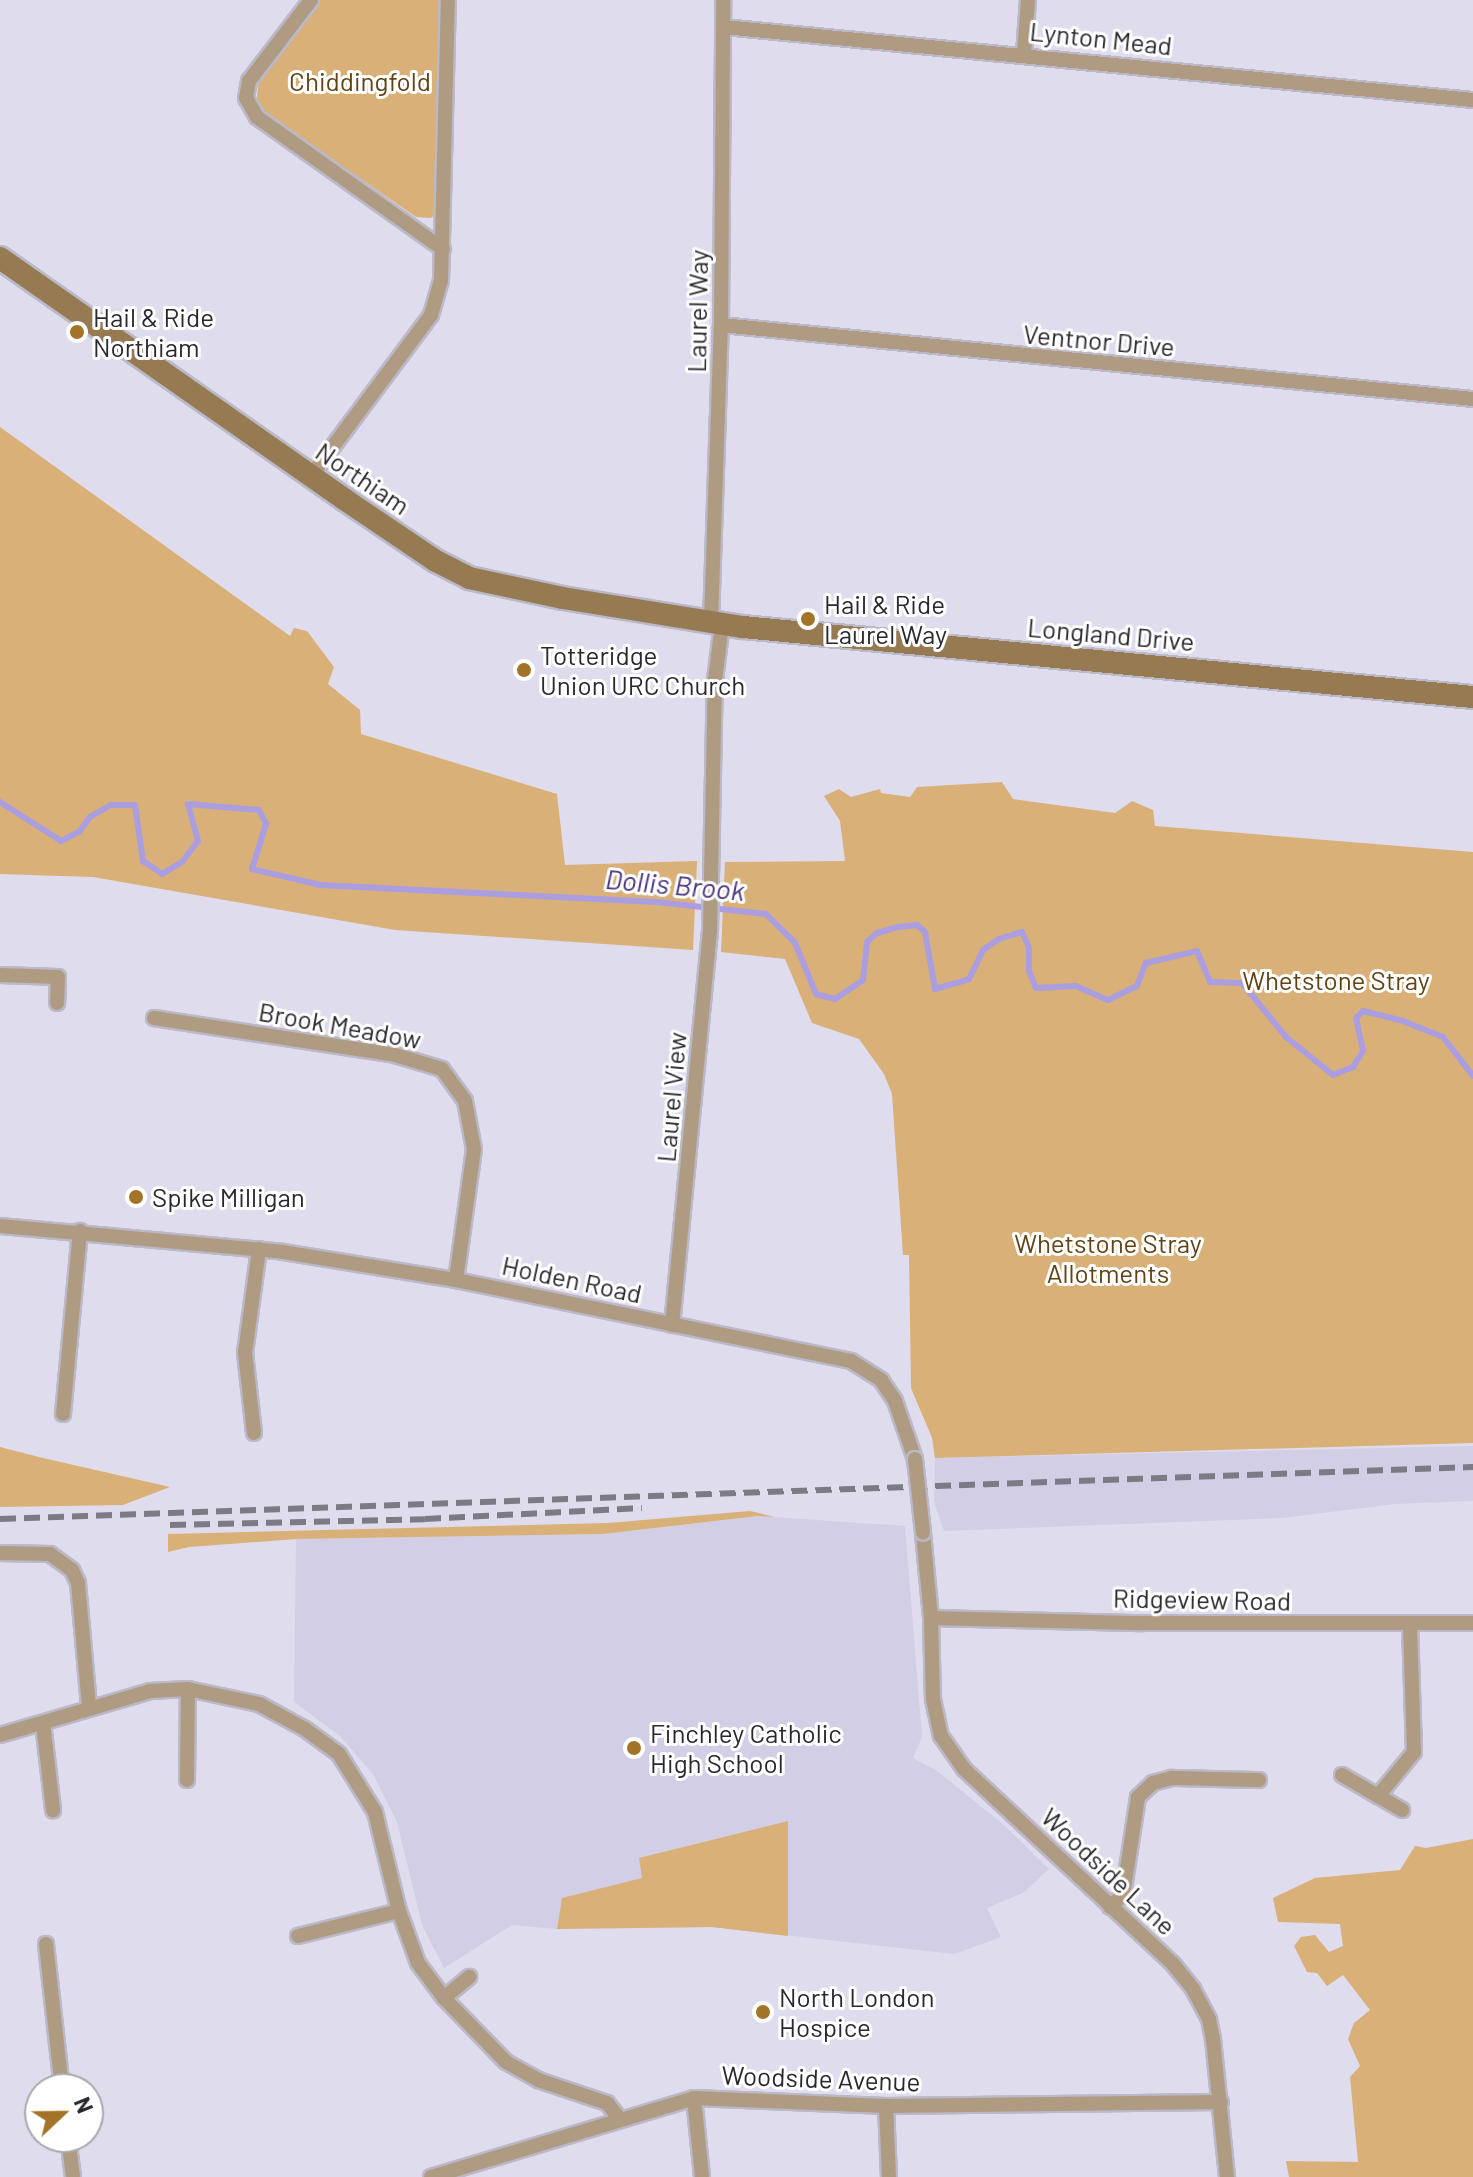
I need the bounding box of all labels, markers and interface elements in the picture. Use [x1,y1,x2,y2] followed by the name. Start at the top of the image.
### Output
[1028,15,1174,61] street label: Lynton Mead
[289,65,431,97] park label: Chiddingfold
[680,249,714,373] street label: Laurel Way
[93,301,214,362] place label: Hail & Ride Northiam
[1022,318,1176,362] street label: Ventnor Drive
[68,323,86,341] marker: Hail & Ride Northiam
[310,435,416,521] street label: Northiam
[824,588,947,650] place label: Hail & Ride Laurel Way
[799,610,817,628] marker: Hail & Ride Laurel Way
[1026,611,1196,657] street label: Longland Drive
[540,639,745,700] place label: Totteridge Union URC Church
[515,661,533,679] marker: Totteridge Union URC Church
[604,861,746,907] water label: Dollis Brook
[1242,964,1430,996] park label: Whetstone Stray
[256,995,424,1055] street label: Brook Meadow
[650,1031,692,1163] street label: Laurel View
[152,1181,305,1213] place label: Spike Milligan
[127,1188,145,1206] marker: Spike Milligan
[1014,1227,1202,1288] park label: Whetstone Stray Allotments
[499,1249,645,1309] street label: Holden Road
[1113,1582,1291,1616] street label: Ridgeview Road
[650,1717,842,1778] place label: Finchley Catholic High School
[625,1739,643,1757] marker: Finchley Catholic High School
[1035,1801,1183,1941] street label: Woodside Lane
[779,1981,934,2042] place label: North London Hospice
[754,2003,772,2021] marker: North London Hospice
[721,2059,921,2097] street label: Woodside Avenue
[24,2073,104,2153] north arrow
[70,2093,99,2116] text: N

